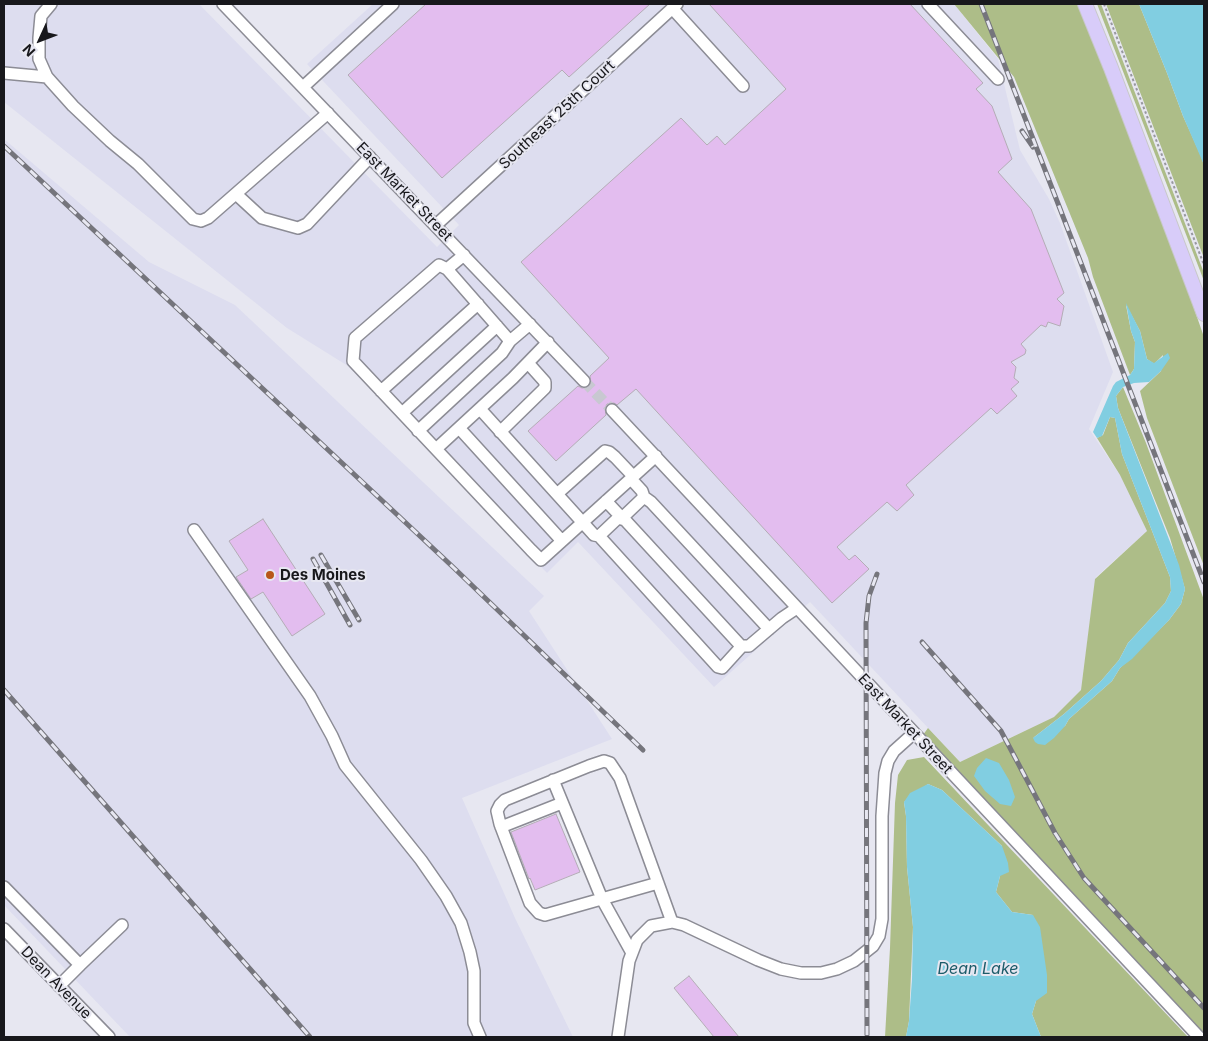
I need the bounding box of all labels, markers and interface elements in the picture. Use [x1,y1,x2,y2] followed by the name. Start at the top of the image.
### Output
[15,15,65,65] north arrow
[19,41,39,60] text: N
[495,57,619,173] street label: Southeast 25th Court
[352,139,456,245] street label: East Market Street
[280,566,366,584] place label: Des Moines
[264,569,276,581] marker: Des Moines
[854,670,956,778] street label: East Market Street
[17,943,95,1023] street label: Dean Avenue
[937,959,1019,979] water label: Dean Lake

